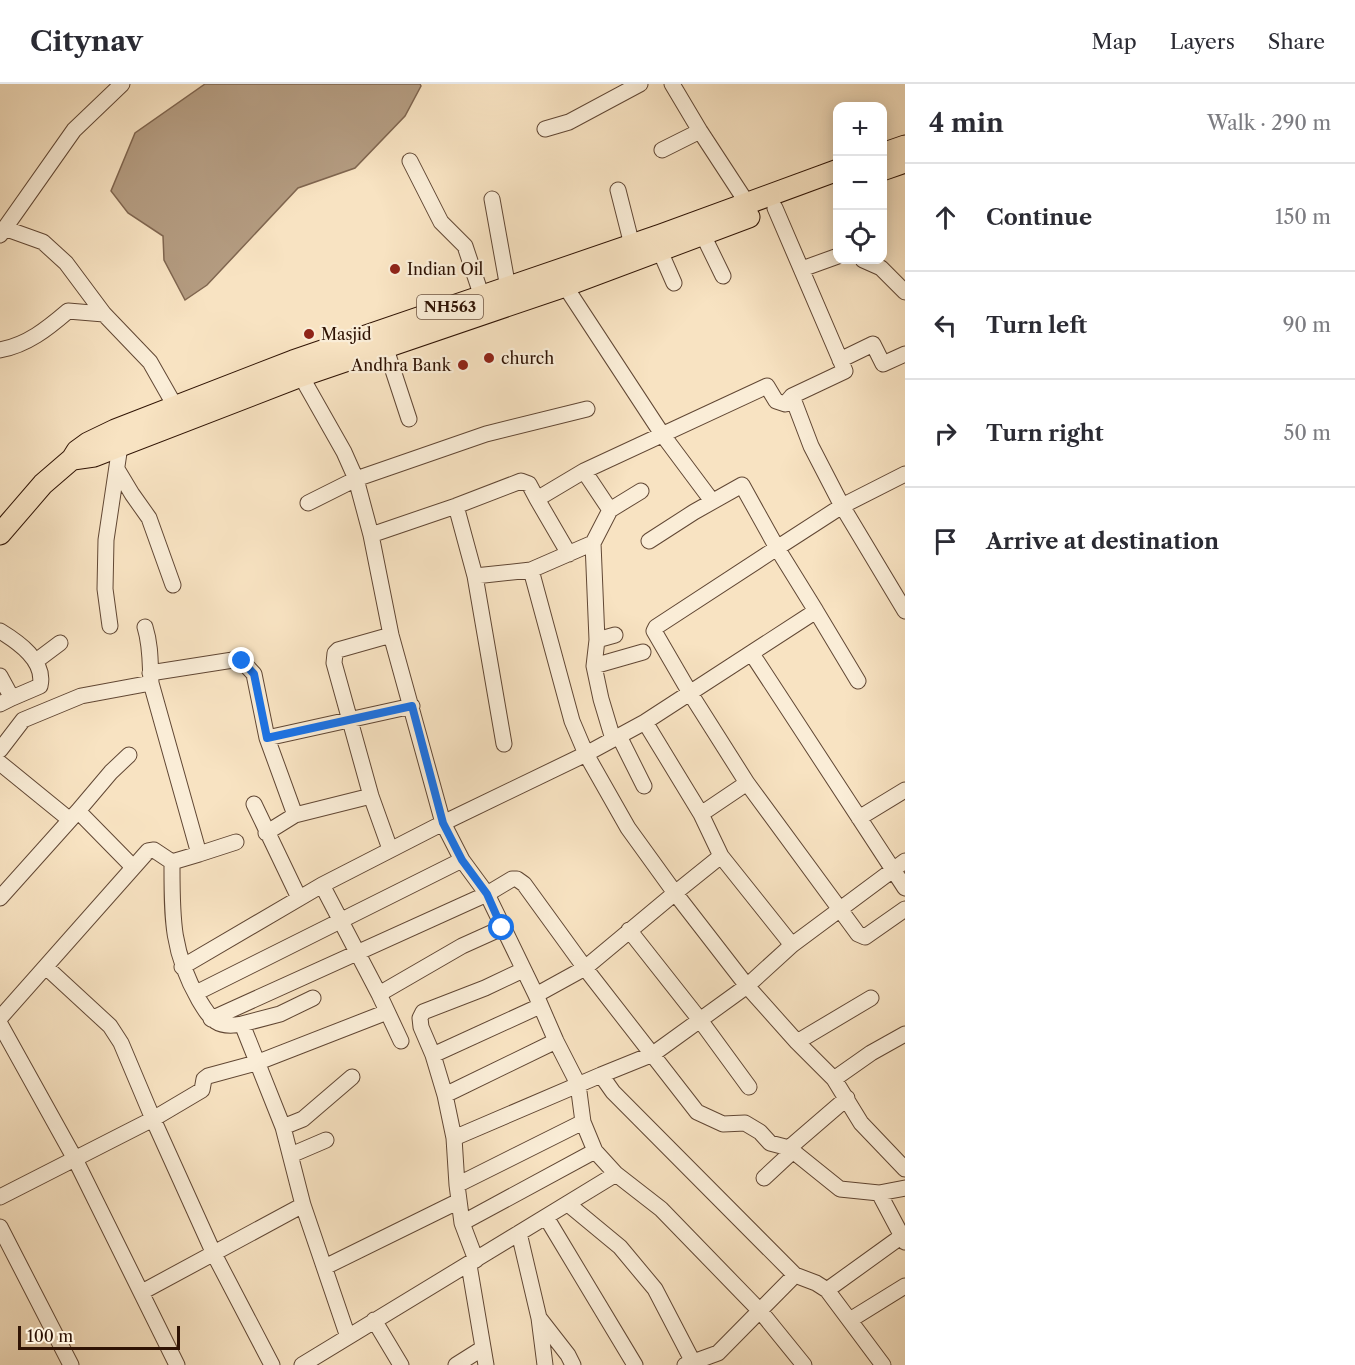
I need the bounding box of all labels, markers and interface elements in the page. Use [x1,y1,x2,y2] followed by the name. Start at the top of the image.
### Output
[30,24,143,58] text: Citynav
[1092,29,1137,54] text: Map
[1170,29,1235,54] text: Layers
[1268,29,1325,54] text: Share
[833,102,887,264] map controls
[833,102,887,156] button: +
[929,107,1004,139] text: 4 min
[1207,111,1331,135] text: Walk · 290 m
[833,156,887,210] button: −
[929,201,962,234] icon: ahead
[986,204,1092,231] text: Continue
[1275,205,1331,229] text: 150 m
[833,210,887,264] button: locate
[407,259,484,279] place label: Indian Oil
[388,262,402,276] marker: Indian Oil
[417,295,483,319] road number: NH563
[929,309,962,342] icon: left
[986,312,1087,339] text: Turn left
[1283,313,1331,337] text: 90 m
[321,324,372,344] place label: Masjid
[302,327,316,341] marker: Masjid
[501,348,554,368] place label: church
[482,351,496,365] marker: church
[350,355,452,375] place label: Andhra Bank
[456,358,470,372] marker: Andhra Bank
[929,417,962,450] icon: right
[986,420,1104,447] text: Turn right
[1284,421,1331,445] text: 50 m
[929,525,962,558] icon: arrive
[986,528,1219,555] text: Arrive at destination
[228,647,254,673] route end
[488,914,514,940] route start
[18,1323,180,1350] scale bar
[27,1326,73,1346] text: 100 m

